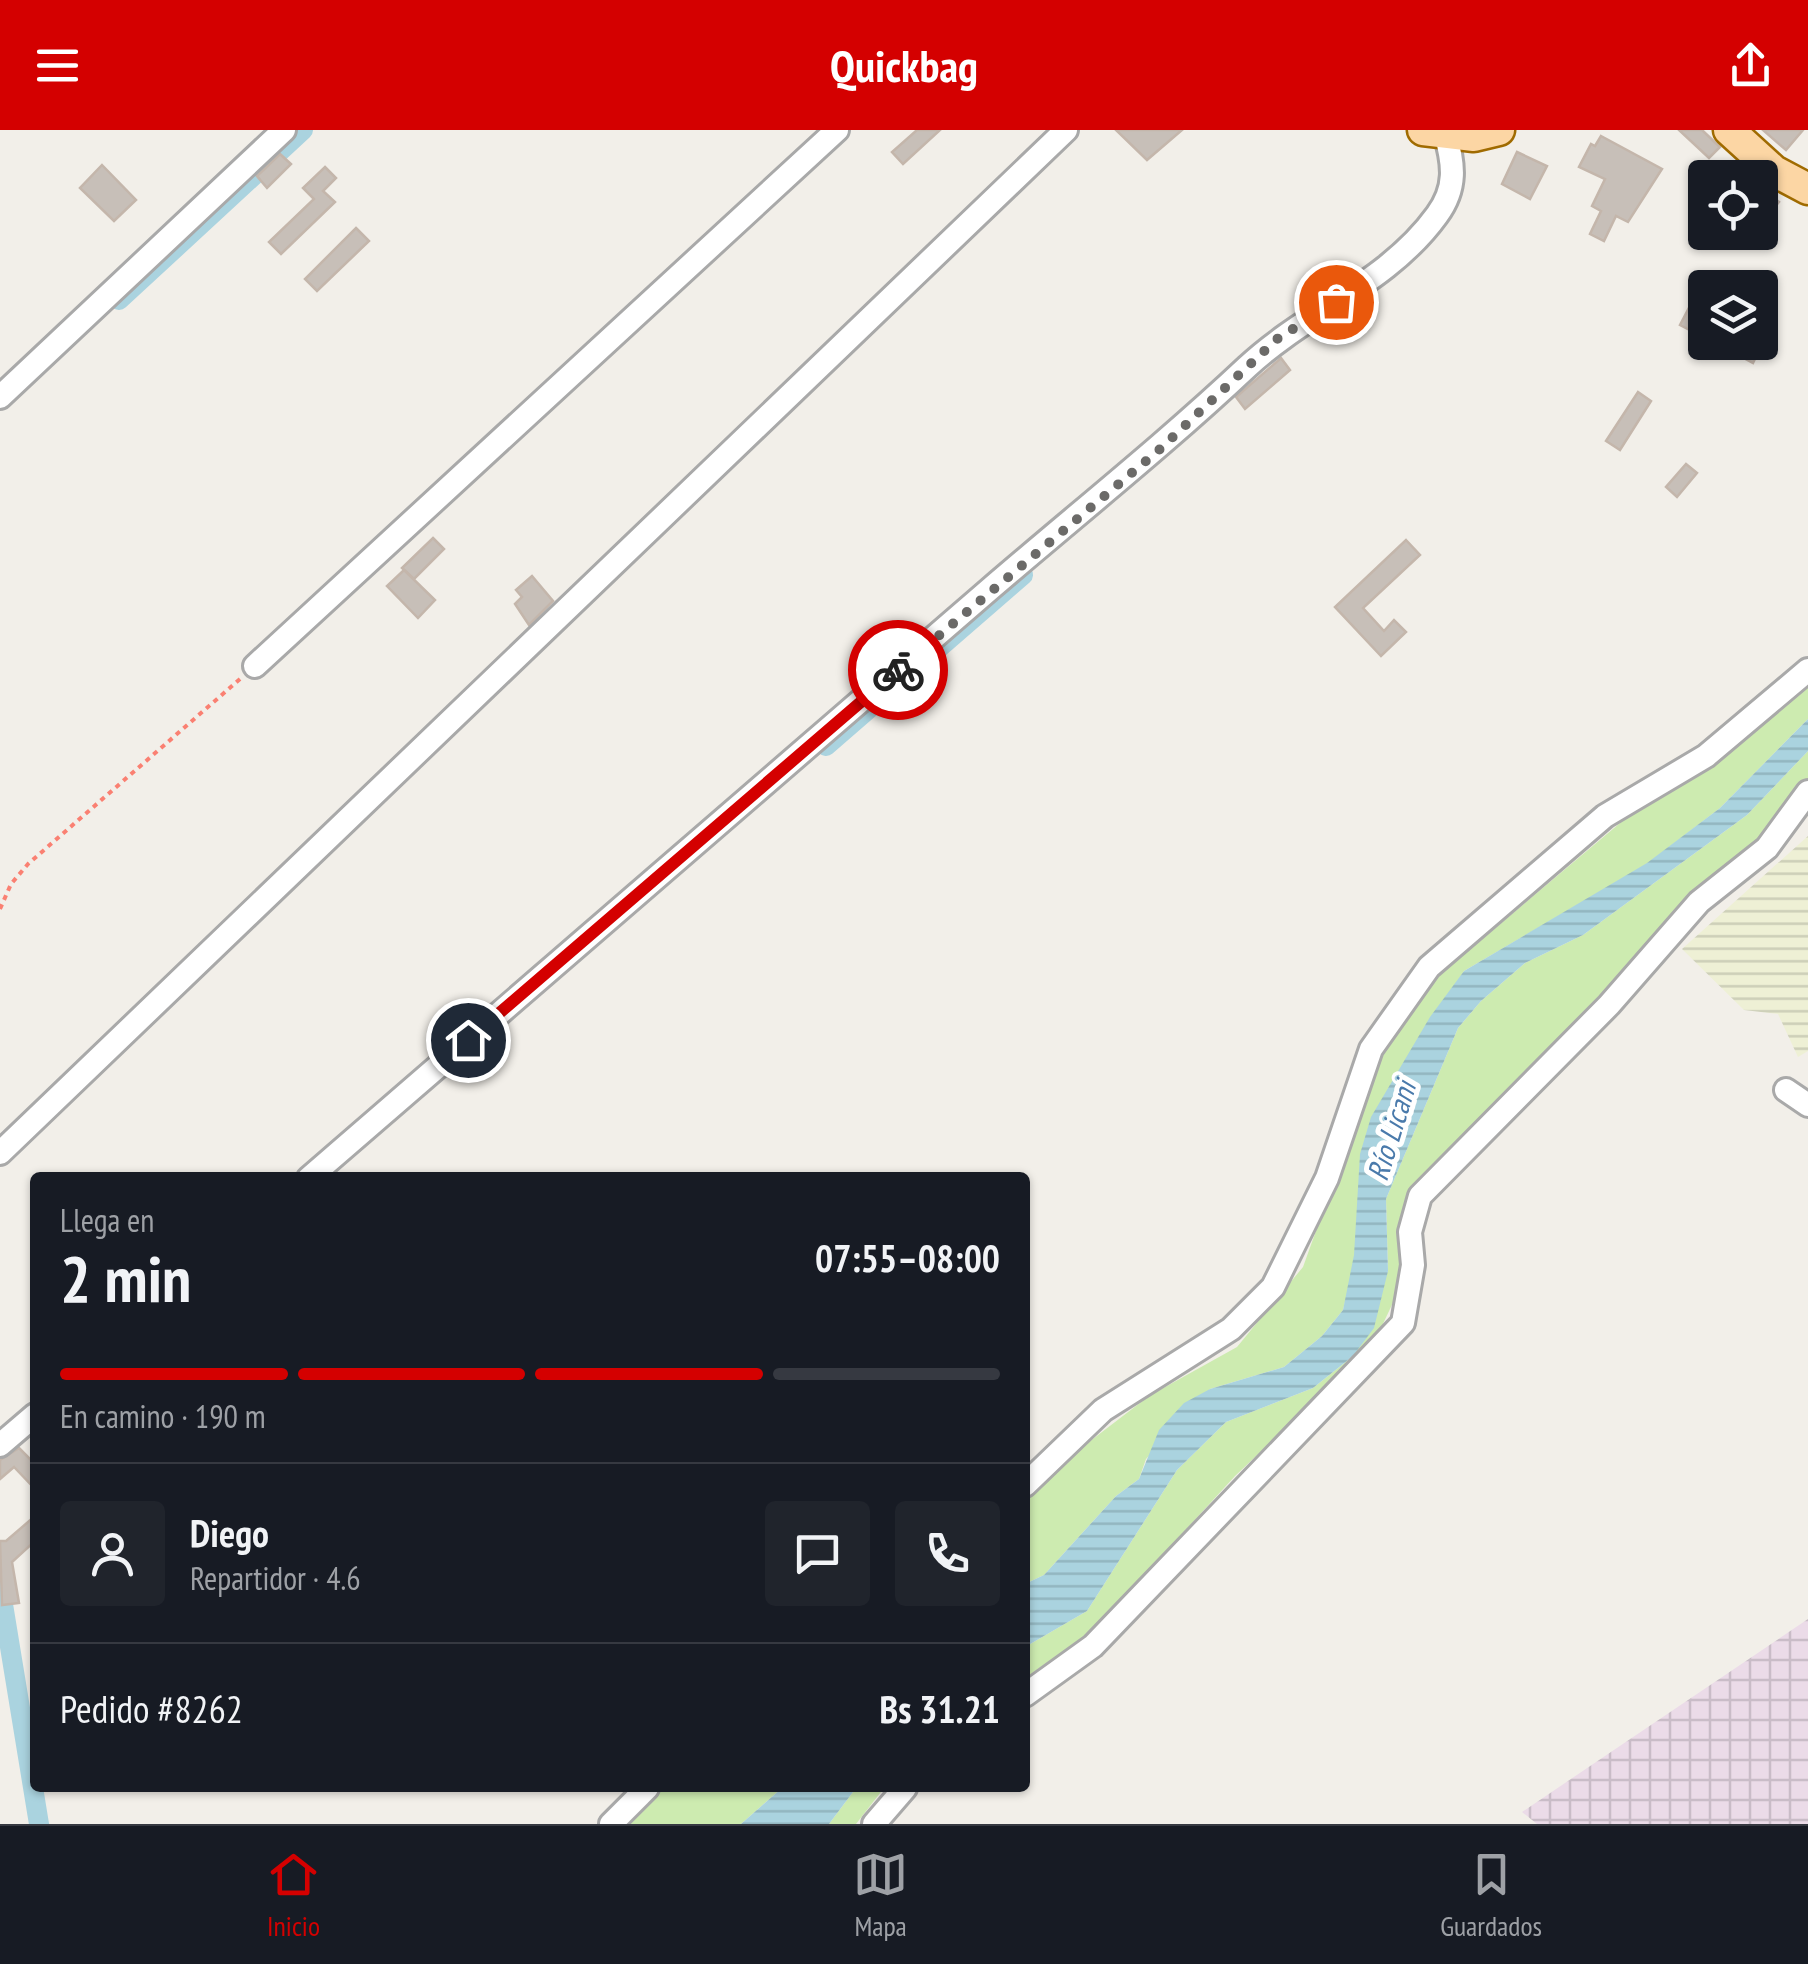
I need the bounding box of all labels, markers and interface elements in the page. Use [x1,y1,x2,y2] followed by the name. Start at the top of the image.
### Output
[830,36,978,94] text: Quickbag
[30,38,85,93] icon: menu
[1723,38,1778,93] icon: share
[1688,160,1778,360] map controls
[1688,160,1778,250] button: locate
[1294,260,1379,345] pin
[1688,270,1778,360] button: layers
[1309,275,1364,330] icon: bag
[848,620,948,720] courier
[871,643,926,698] icon: bike
[426,998,511,1083] pin
[441,1013,496,1068] icon: home
[1357,1073,1425,1185] water label: Río Licani
[60,1199,154,1241] text: Llega en
[815,1233,1000,1282] text: 07:55–08:00
[60,1236,191,1320] text: 2 min
[60,1395,266,1437] text: En camino · 190 m
[60,1501,165,1606] button: person
[765,1501,870,1606] button: chat
[895,1501,1000,1606] button: phone
[190,1508,269,1557] text: Diego
[190,1557,361,1599] text: Repartidor · 4.6
[60,1684,243,1733] text: Pedido #8262
[880,1684,1000,1733] text: Bs 31.21
[266,1847,321,1944] tab: Inicio
[853,1847,908,1944] tab: Mapa
[1440,1847,1542,1944] tab: Guardados

